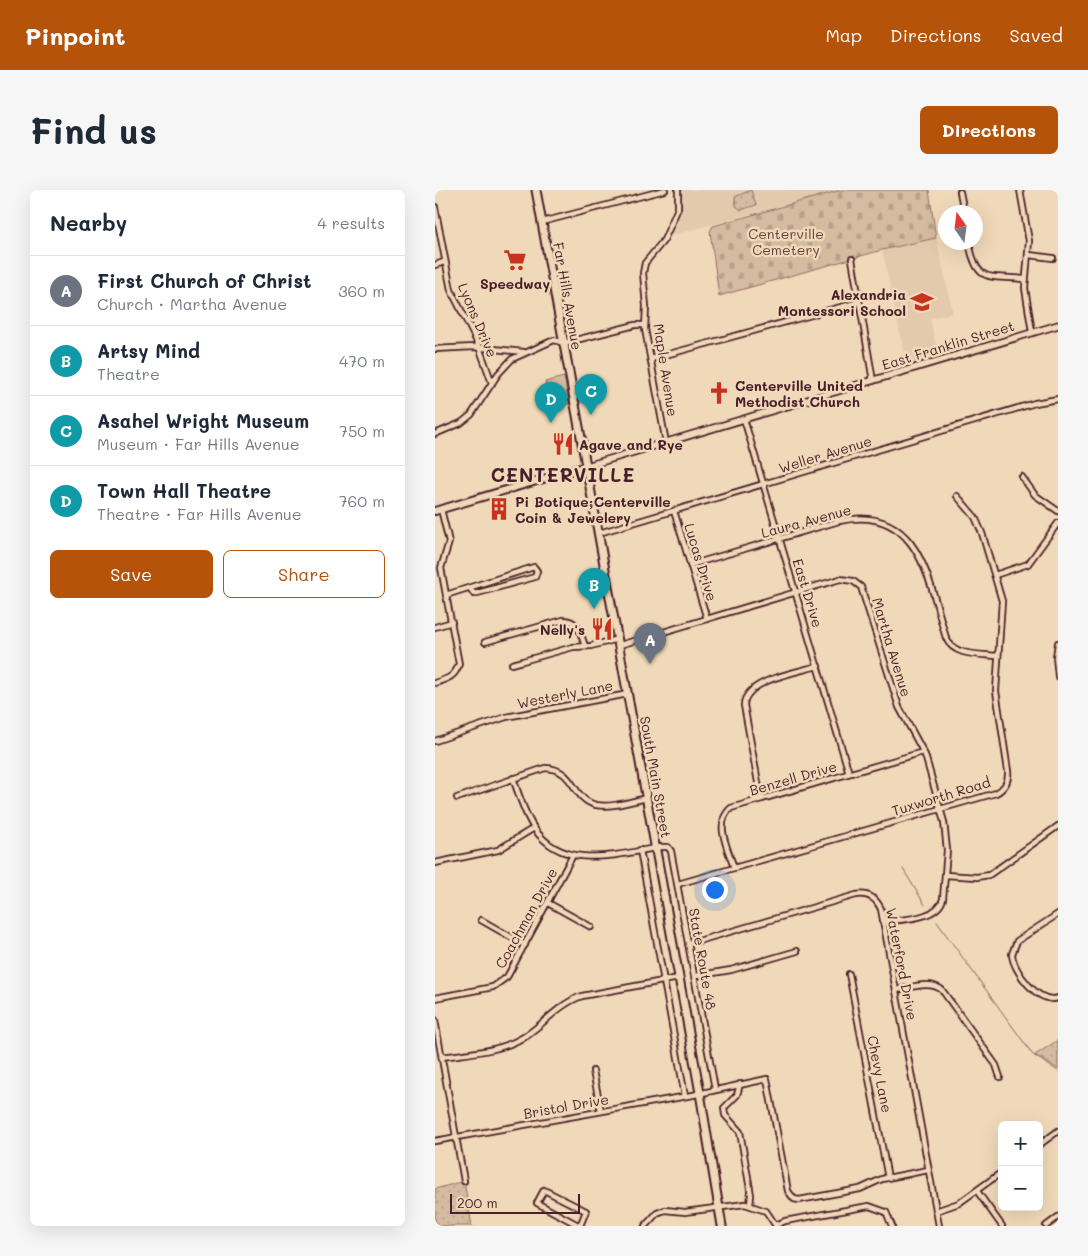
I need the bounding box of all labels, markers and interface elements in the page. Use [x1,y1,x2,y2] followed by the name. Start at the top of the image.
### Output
[25,20,126,51] text: Pinpoint
[825,23,862,47] text: Map
[890,23,982,47] text: Directions
[1010,23,1063,47] text: Saved
[920,106,1058,154] button: Directions
[30,107,157,153] text: Find us
[938,205,983,250] north arrow
[50,209,127,236] text: Nearby
[317,212,385,233] text: 4 results
[748,224,824,259] park label: Centerville Cemetery
[549,241,587,351] street label: Far Hills Avenue
[502,247,528,273] supermarket icon: Speedway
[97,268,312,293] text: First Church of Christ
[480,274,550,293] place label: Speedway
[60,280,72,301] text: A
[338,280,385,301] text: 360 m
[454,280,502,360] street label: Lyons Drive
[778,285,906,320] place label: Alexandria Montessori School
[909,289,935,315] school or university icon: Alexandria Montessori School
[97,293,287,314] text: Church · Martha Avenue
[879,316,1017,374] street label: East Franklin Street
[649,322,683,418] street label: Maple Avenue
[97,338,200,363] text: Artsy Mind
[61,350,71,371] text: B
[339,350,385,371] text: 470 m
[97,363,160,384] text: Theatre
[575,374,607,415] pin: C
[735,376,863,411] place label: Centerville United Methodist Church
[706,380,732,406] church icon: Centerville United Methodist Church
[535,382,567,423] pin: D
[97,408,309,433] text: Asahel Wright Museum
[60,420,72,441] text: C
[339,420,385,441] text: 750 m
[550,431,576,457] restaurant icon: Agave and Rye
[776,431,874,477] street label: Weller Avenue
[97,433,300,454] text: Museum · Far Hills Avenue
[579,435,683,454] place label: Agave and Rye
[491,462,635,487] district label: CENTERVILLE
[97,478,271,503] text: Town Hall Theatre
[60,490,72,511] text: D
[339,490,385,511] text: 760 m
[515,492,671,527] place label: Pi Botique;Centerville Coin & Jewelery
[486,496,512,522] building icon: Pi Botique;Centerville Coin & Jewelery
[759,500,853,542] street label: Laura Avenue
[97,503,302,524] text: Theatre · Far Hills Avenue
[680,521,722,603] street label: Lucas Drive
[50,550,213,598] button: Save
[223,550,385,598] button: Share
[789,556,827,630] street label: East Drive
[578,568,610,609] pin: B
[868,595,916,699] street label: Martha Avenue
[589,616,615,642] restaurant icon: Nelly's
[540,620,585,639] place label: Nelly's
[634,623,666,664] pin: A
[515,675,615,713] street label: Westerly Lane
[636,715,676,839] street label: South Main Street
[747,756,839,800] street label: Benzell Drive
[889,772,993,820] street label: Tuxworth Road
[490,864,562,972] street label: Coachman Drive
[702,877,728,903] your location
[882,906,922,1022] street label: Waterford Drive
[685,907,721,1011] street label: State Route 48
[863,1034,897,1114] street label: Chevy Lane
[522,1089,610,1123] street label: Bristol Drive
[998,1121,1043,1211] map controls
[998,1121,1043,1166] button: +
[998,1166,1043,1211] button: −
[450,1191,580,1214] scale bar
[457,1193,498,1212] text: 200 m

